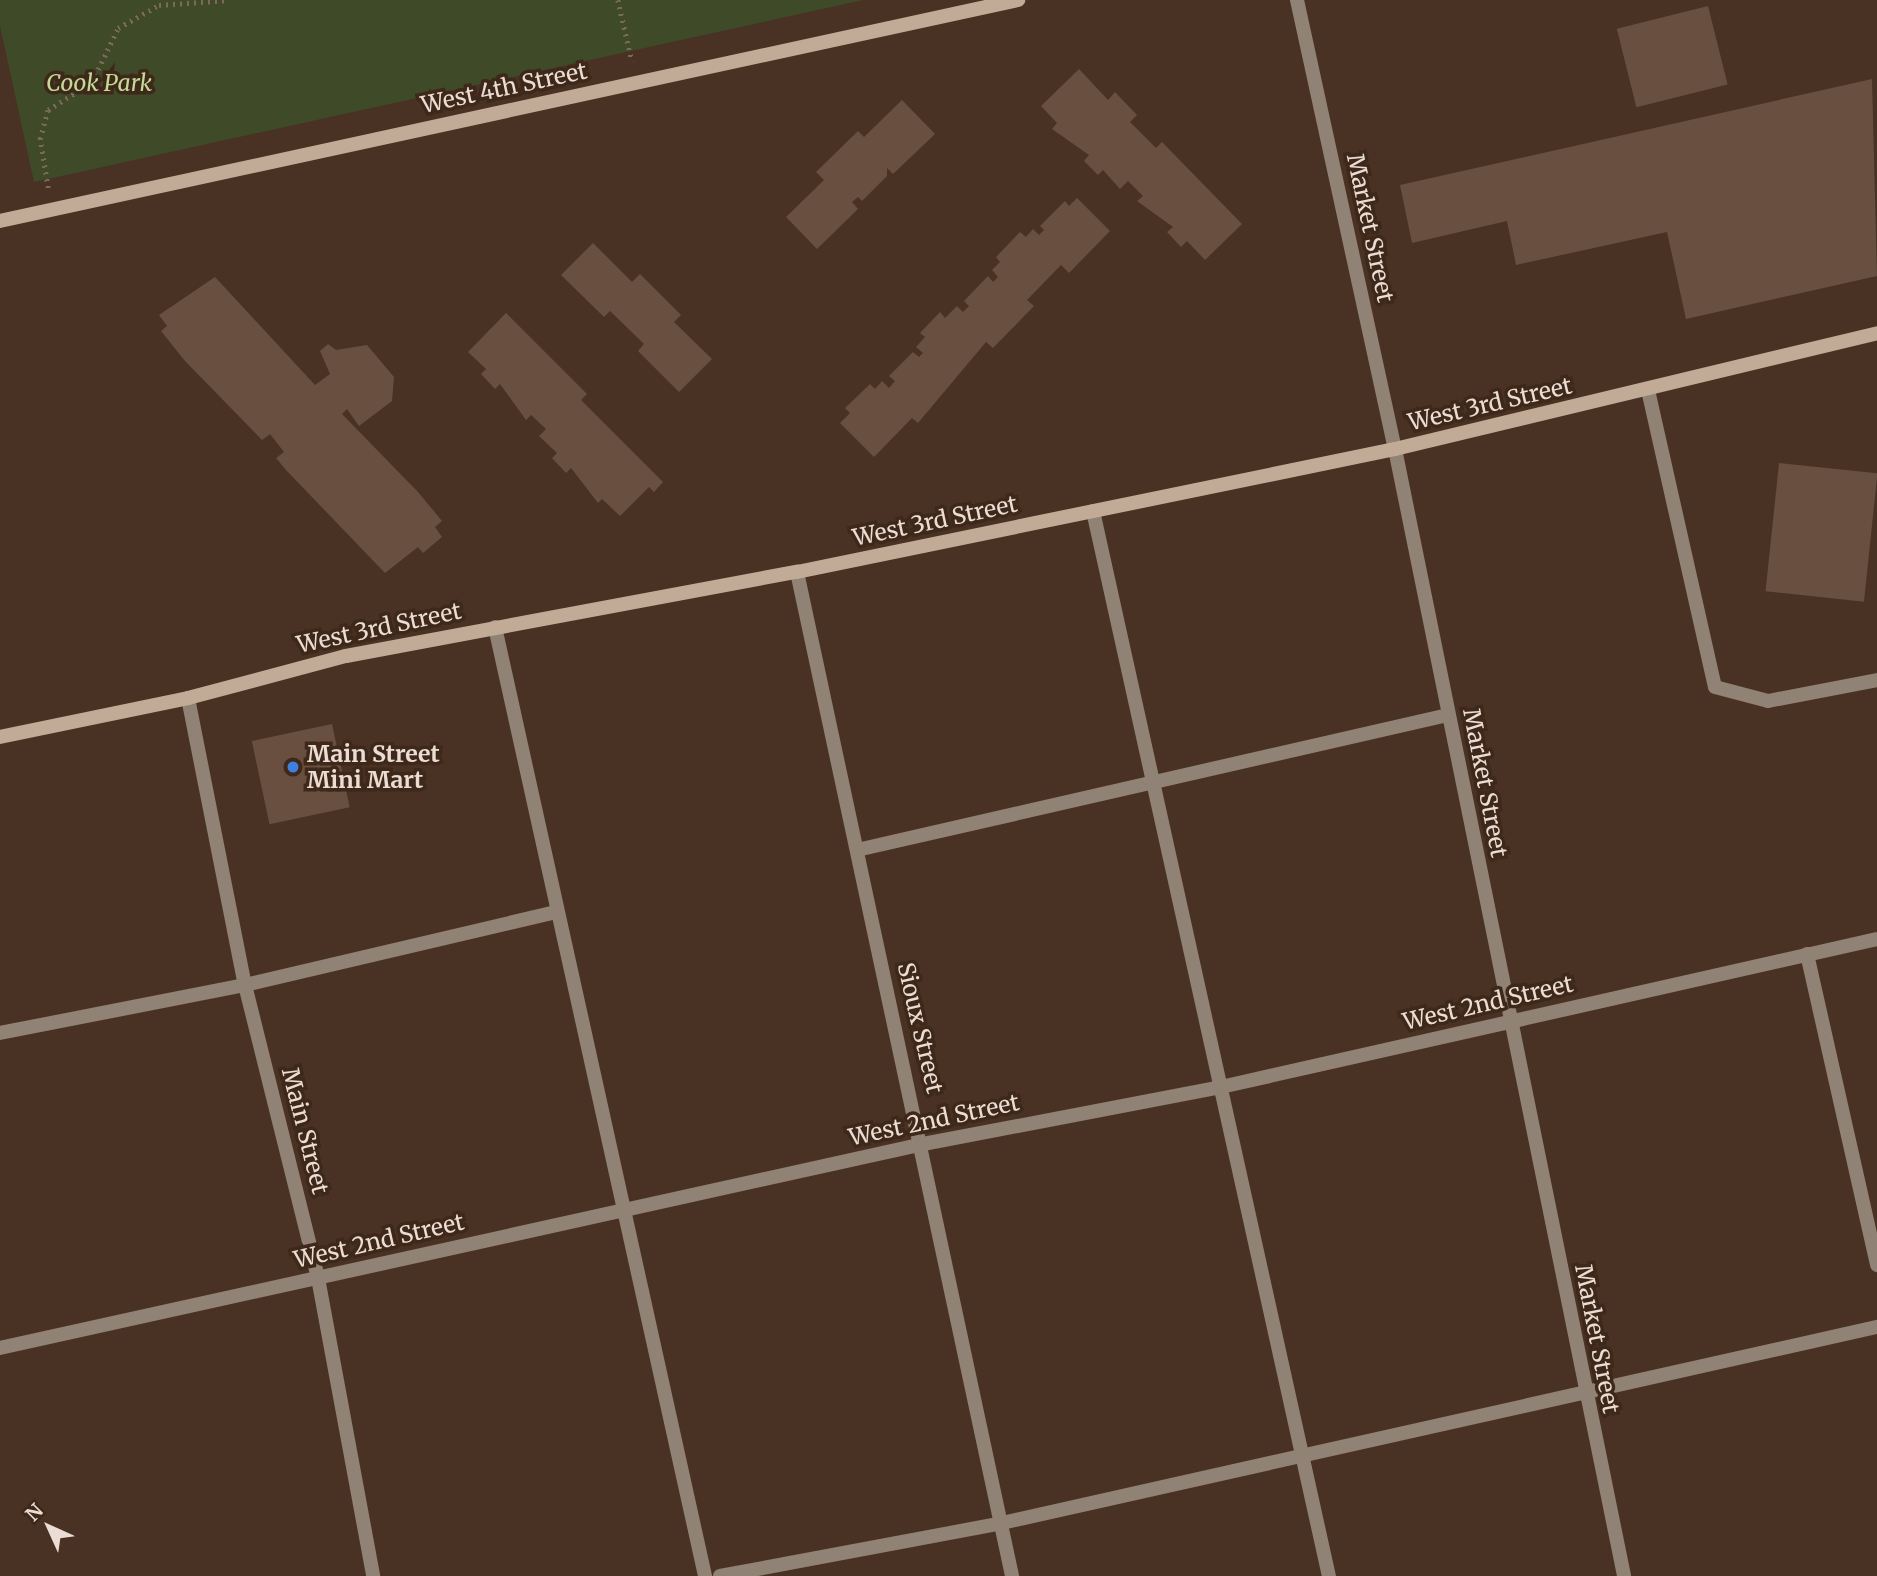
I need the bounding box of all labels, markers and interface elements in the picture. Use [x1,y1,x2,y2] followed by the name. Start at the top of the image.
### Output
[419,57,589,119] street label: West 4th Street
[46,69,152,97] park label: Cook Park
[1341,151,1399,305] street label: Market Street
[1405,372,1575,436] street label: West 3rd Street
[850,490,1020,552] street label: West 3rd Street
[294,597,464,659] street label: West 3rd Street
[1457,706,1513,860] street label: Market Street
[307,740,440,794] place label: Main Street Mini Mart
[285,759,301,775] marker: Main Street Mini Mart
[892,960,948,1096] street label: Sioux Street
[1400,970,1576,1036] street label: West 2nd Street
[276,1065,334,1197] street label: Main Street
[846,1088,1022,1152] street label: West 2nd Street
[291,1208,467,1274] street label: West 2nd Street
[1569,1262,1625,1416] street label: Market Street
[14,1492,84,1562] north arrow
[20,1498,48,1526] text: N

